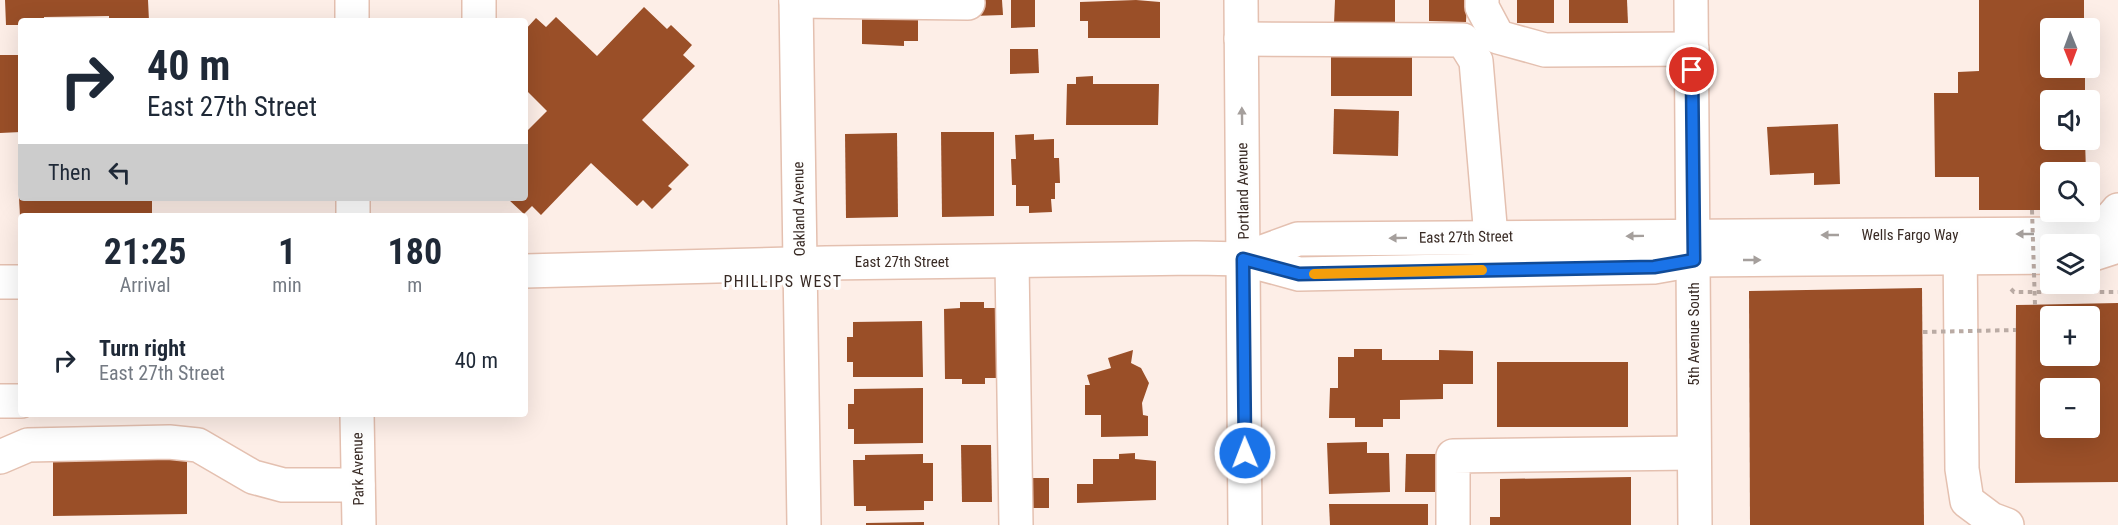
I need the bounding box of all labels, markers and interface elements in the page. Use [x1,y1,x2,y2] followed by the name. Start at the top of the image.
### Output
[2040,18,2100,78] north arrow
[2040,18,2100,438] map controls
[147,41,230,90] text: 40 m
[48,42,126,120] icon: right
[1666,44,1717,95] pin
[1675,53,1708,86] icon: arrive
[2040,90,2100,150] button: sound
[147,91,317,123] text: East 27th Street
[1237,107,1247,126] one-way arrow
[1233,142,1253,240] street label: Portland Avenue
[103,156,136,189] icon: left
[48,160,91,185] text: Then
[789,161,809,257] street label: Oakland Avenue
[2040,162,2100,222] button: search
[1862,226,1958,244] street label: Wells Fargo Way
[1419,227,1513,247] street label: East 27th Street
[1821,230,1840,240] one-way arrow
[2016,230,2035,239] one-way arrow
[104,231,186,273] text: 21:25
[278,231,296,273] text: 1
[388,231,442,273] text: 180
[1625,231,1644,241] one-way arrow
[1388,233,1407,243] one-way arrow
[2040,234,2100,294] button: layers
[855,253,949,271] street label: East 27th Street
[1743,255,1762,265] one-way arrow
[723,272,843,291] district label: PHILLIPS WEST
[120,273,171,297] text: Arrival
[272,273,302,297] text: min
[407,273,422,297] text: m
[1685,282,1703,386] street label: 5th Avenue South
[2040,306,2100,366] button: +
[99,336,186,361] text: Turn right
[48,344,81,377] icon: right
[455,348,498,373] text: 40 m
[99,361,225,385] text: East 27th Street
[2040,378,2100,438] button: −
[1213,421,1277,485] position arrow
[348,432,368,506] street label: Park Avenue

